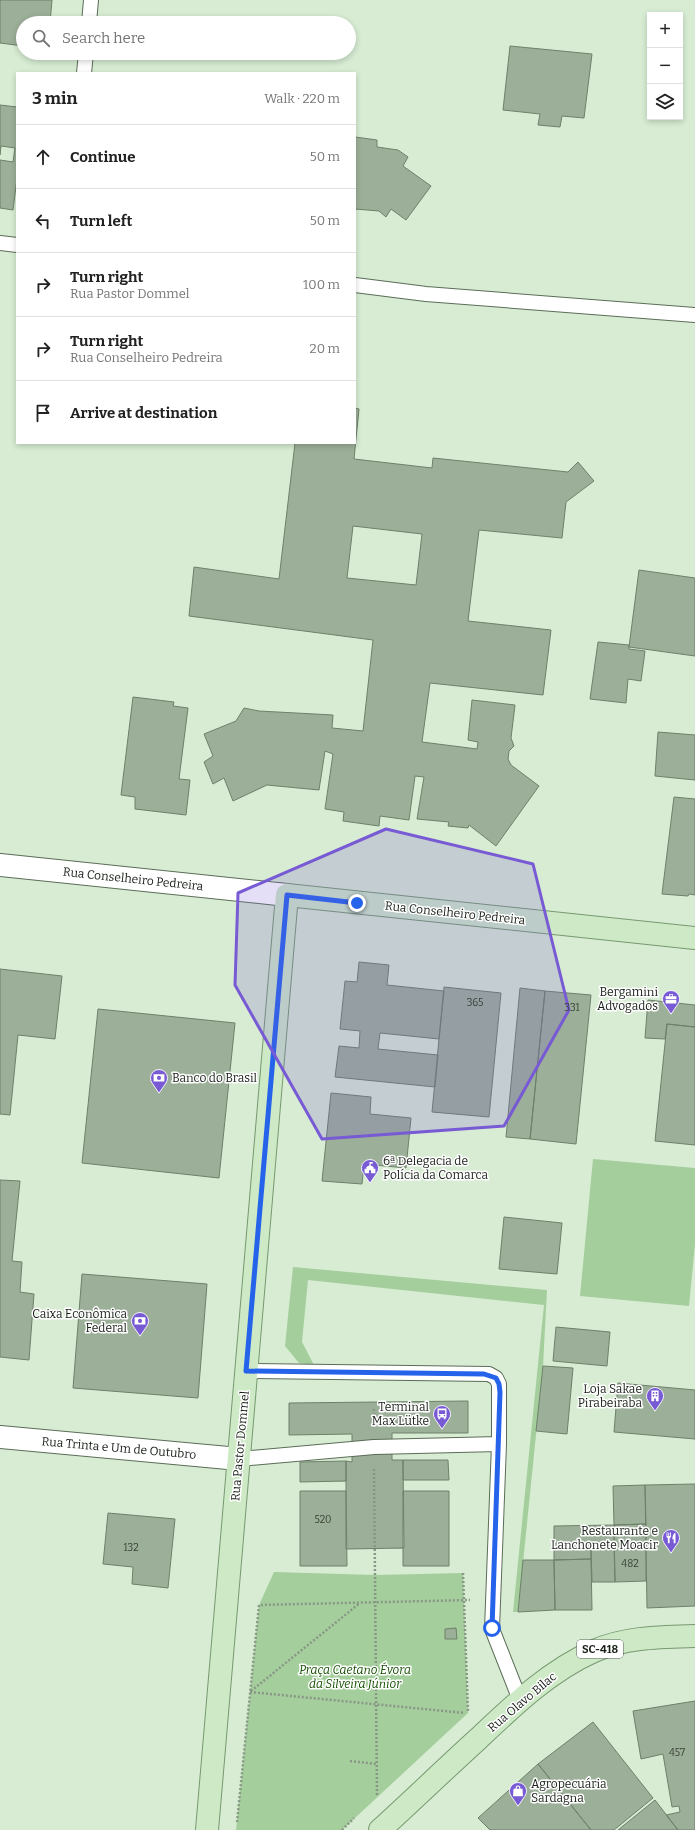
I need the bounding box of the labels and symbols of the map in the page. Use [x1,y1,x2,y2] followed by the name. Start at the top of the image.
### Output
[62,865,204,893] street label: Rua Conselheiro Pedreira
[348,894,366,912] route end
[384,899,526,927] street label: Rua Conselheiro Pedreira
[597,985,658,1013] place label: Bergamini Advogados
[661,989,681,1014] office icon: Bergamini Advogados
[467,997,483,1009] house number: 365
[564,1002,580,1014] house number: 331
[149,1068,169,1093] bank icon: Banco do Brasil
[172,1071,258,1085] place label: Banco do Brasil
[383,1154,488,1182] place label: 6ª Delegacia de Polícia da Comarca
[360,1158,380,1183] public building icon: 6ª Delegacia de Polícia da Comarca
[32,1307,128,1335] place label: Caixa Econômica Federal
[130,1311,150,1336] bank icon: Caixa Econômica Federal
[578,1382,642,1410] place label: Loja Sakae Pirabeiraba
[645,1386,665,1411] building icon: Loja Sakae Pirabeiraba
[228,1390,252,1502] street label: Rua Pastor Dommel
[372,1400,430,1428] place label: Terminal Max Lütke
[432,1404,452,1429] bus stop icon: Terminal Max Lütke
[41,1434,197,1462] street label: Rua Trinta e Um de Outubro
[314,1514,332,1526] house number: 520
[551,1524,659,1552] place label: Restaurante e Lanchonete Moacir
[661,1528,681,1553] restaurant icon: Restaurante e Lanchonete Moacir
[123,1542,139,1554] house number: 132
[621,1558,639,1570] house number: 482
[483,1619,501,1637] route start
[577,1640,623,1658] road number: SC-418
[299,1662,411,1691] park label: Praça Caetano Évora da Silveira Júnior
[485,1669,559,1735] street label: Rua Olavo Bilac
[669,1747,685,1759] house number: 457
[531,1777,607,1805] place label: Agropecuária Sardagna
[508,1781,528,1806] shop icon: Agropecuária Sardagna

